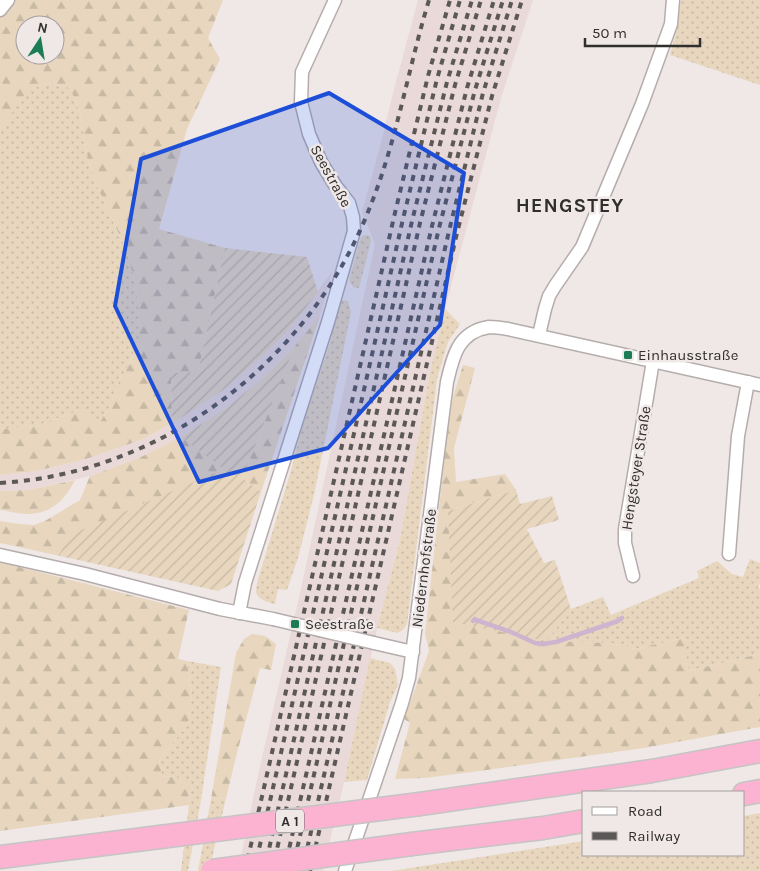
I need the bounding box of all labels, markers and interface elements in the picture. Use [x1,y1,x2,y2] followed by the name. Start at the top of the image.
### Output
[15,15,65,65] north arrow
[585,15,700,47] scale bar
[36,18,49,37] text: N
[592,24,627,42] text: 50 m
[307,142,355,210] street label: Seestraße
[516,194,624,217] district label: HENGSTEY
[638,346,738,364] place label: Einhausstraße
[622,349,634,361] marker: Einhausstraße
[617,405,655,531] street label: Hengsteyer Straße
[408,508,440,628] street label: Niedernhofstraße
[305,615,374,633] place label: Seestraße
[289,618,301,630] marker: Seestraße
[582,791,745,856] legend
[628,802,663,820] text: Road
[276,809,304,832] road number: A 1
[628,827,680,845] text: Railway

